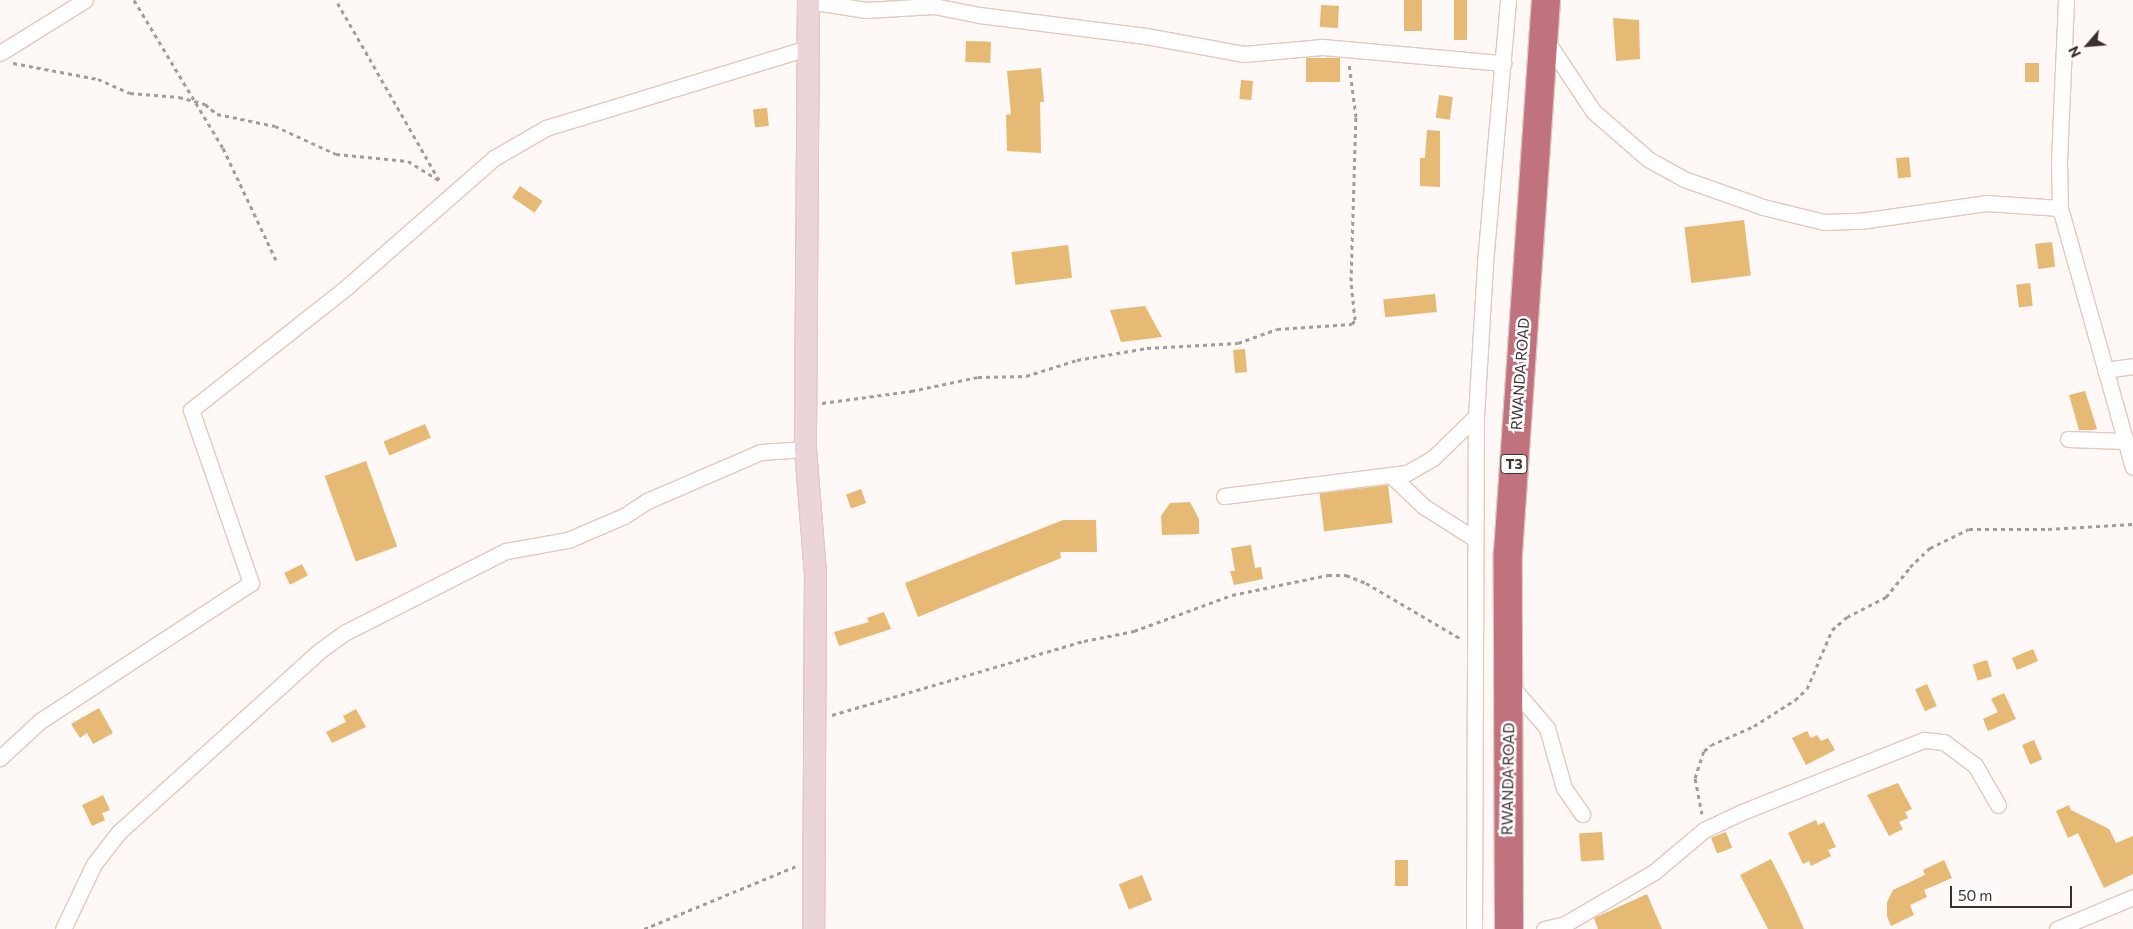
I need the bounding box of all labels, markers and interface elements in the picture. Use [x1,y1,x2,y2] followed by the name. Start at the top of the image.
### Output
[2063,20,2113,70] north arrow
[2064,44,2084,61] text: N
[1507,317,1533,431] street label: RWANDA ROAD
[1500,452,1528,476] road number: T3
[1498,723,1518,835] street label: RWANDA ROAD
[1953,876,2076,908] scale bar
[1958,886,1992,904] text: 50 m

